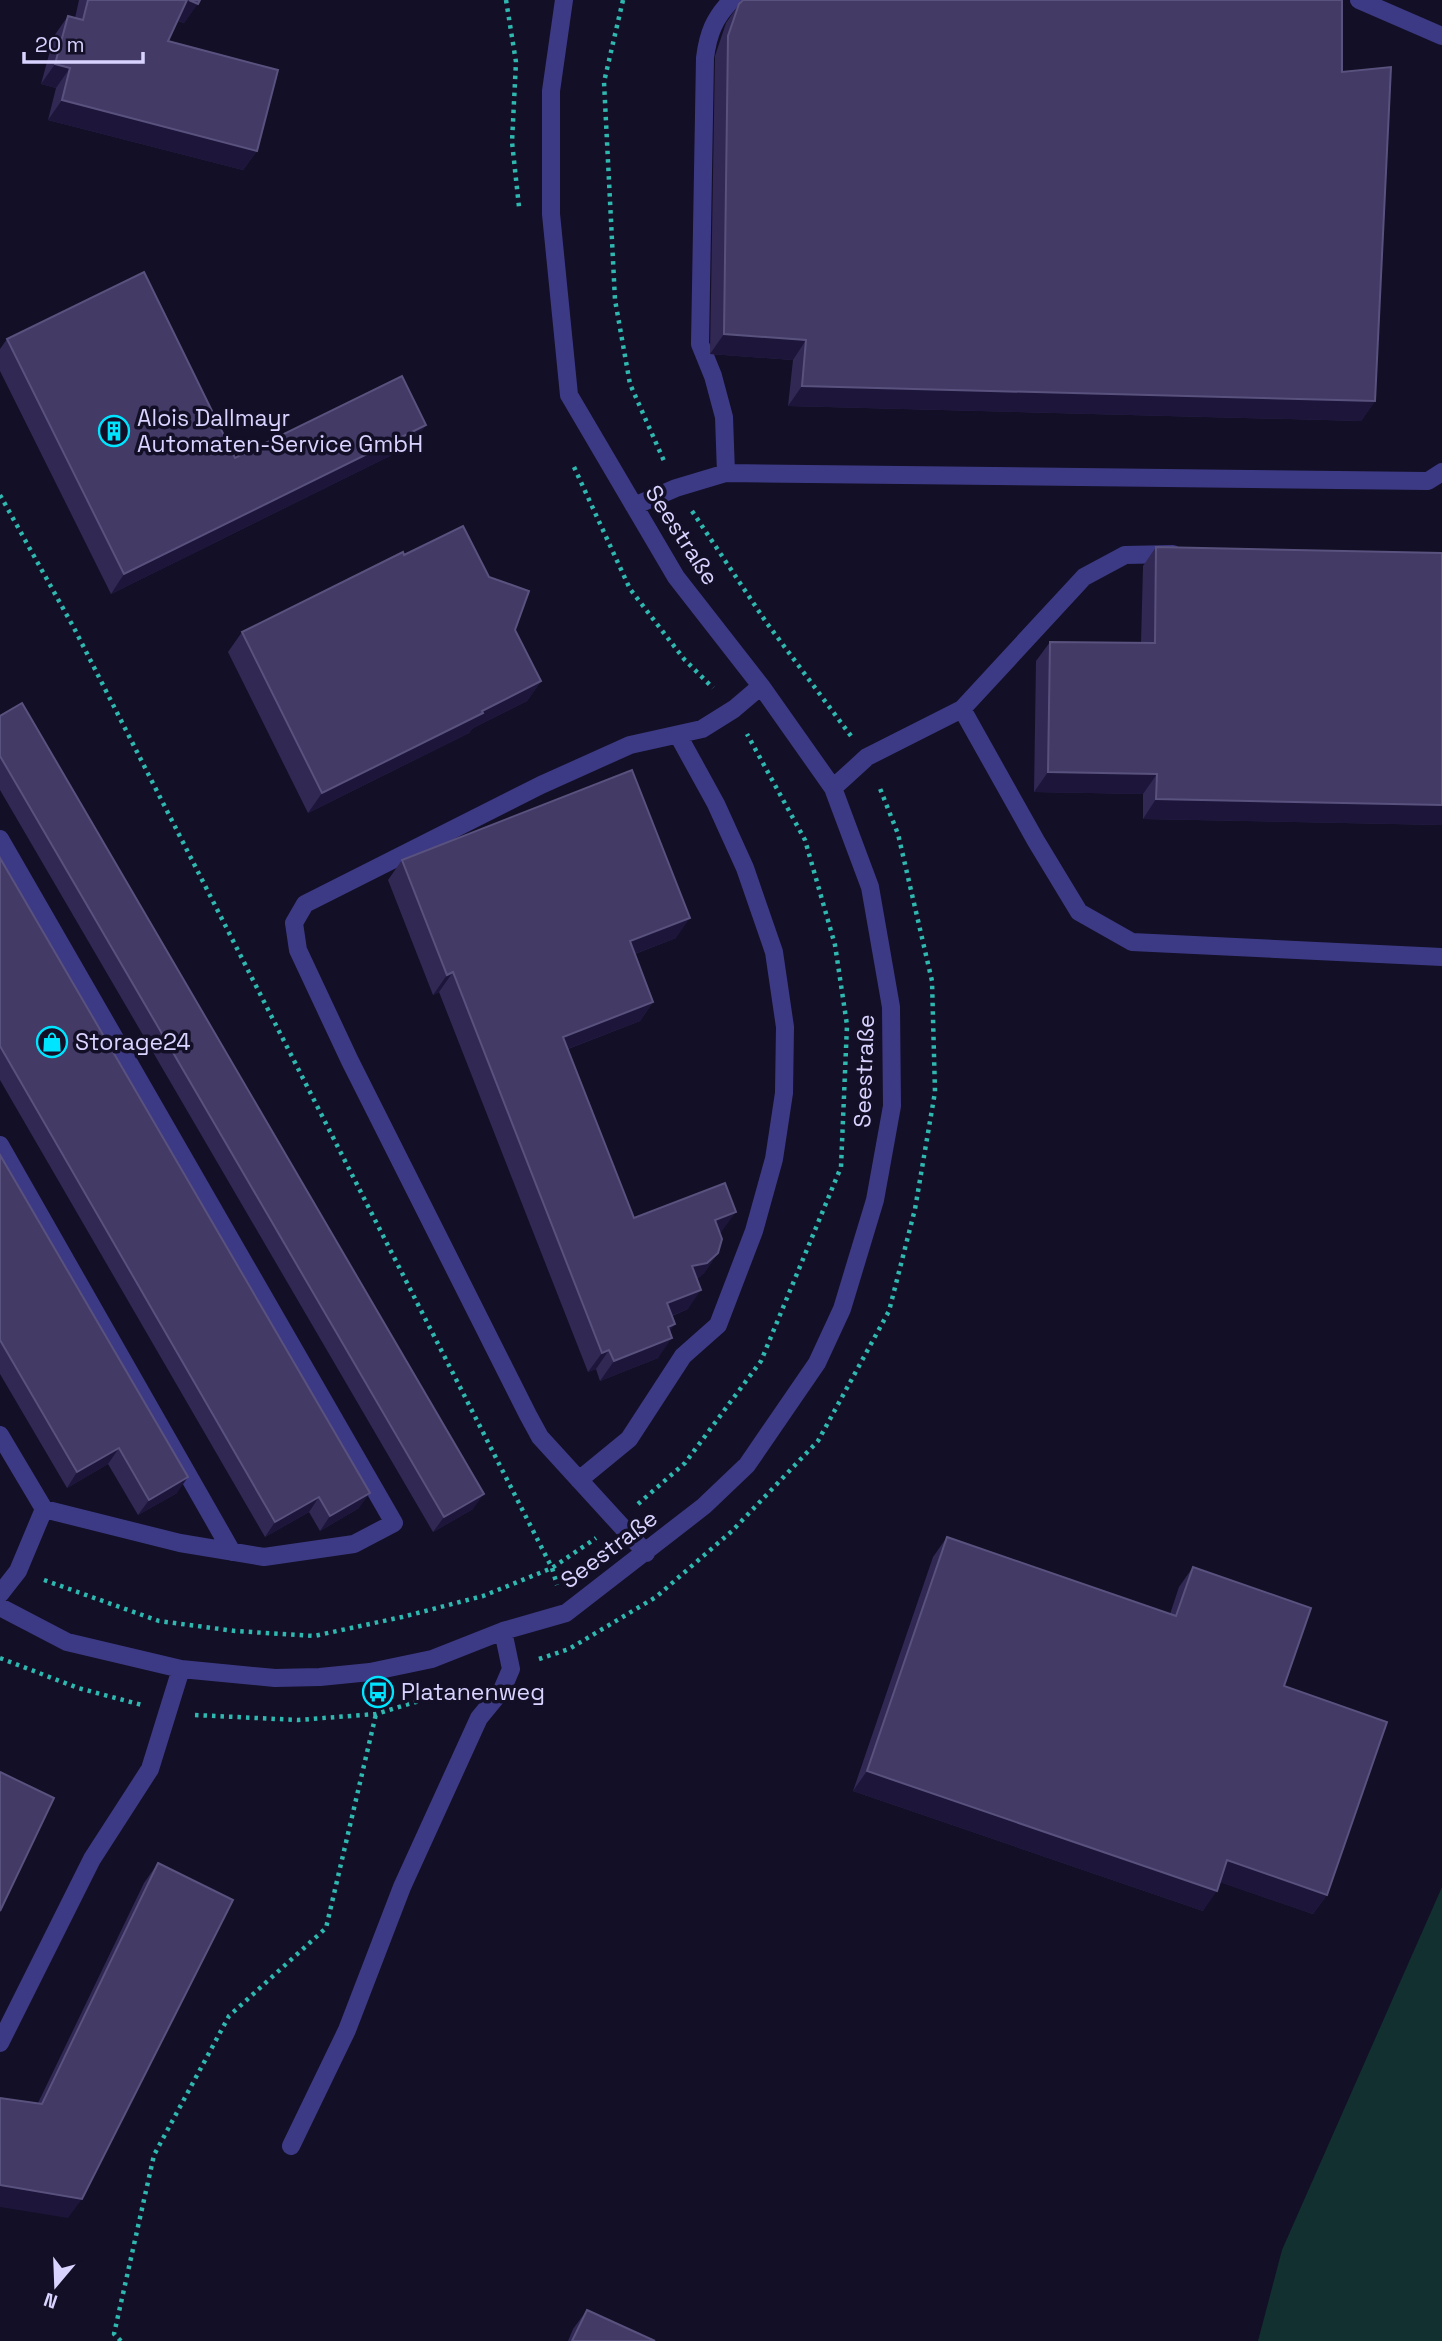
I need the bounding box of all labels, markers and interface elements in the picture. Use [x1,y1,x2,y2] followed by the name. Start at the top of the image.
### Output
[24,21,144,65] scale bar
[35,31,85,58] text: 20 m
[137,403,423,459] place label: Alois Dallmayr Automaten-Service GmbH
[97,414,131,448] building icon: Alois Dallmayr Automaten-Service GmbH
[639,479,725,591] street label: Seestraße
[847,1014,881,1128] street label: Seestraße
[35,1025,69,1059] shop icon: Storage24
[75,1027,191,1057] place label: Storage24
[555,1503,663,1595] street label: Seestraße
[361,1675,395,1709] bus stop icon: Platanenweg
[401,1677,545,1707] place label: Platanenweg
[21,2250,91,2320] north arrow
[41,2287,61,2314] text: N

